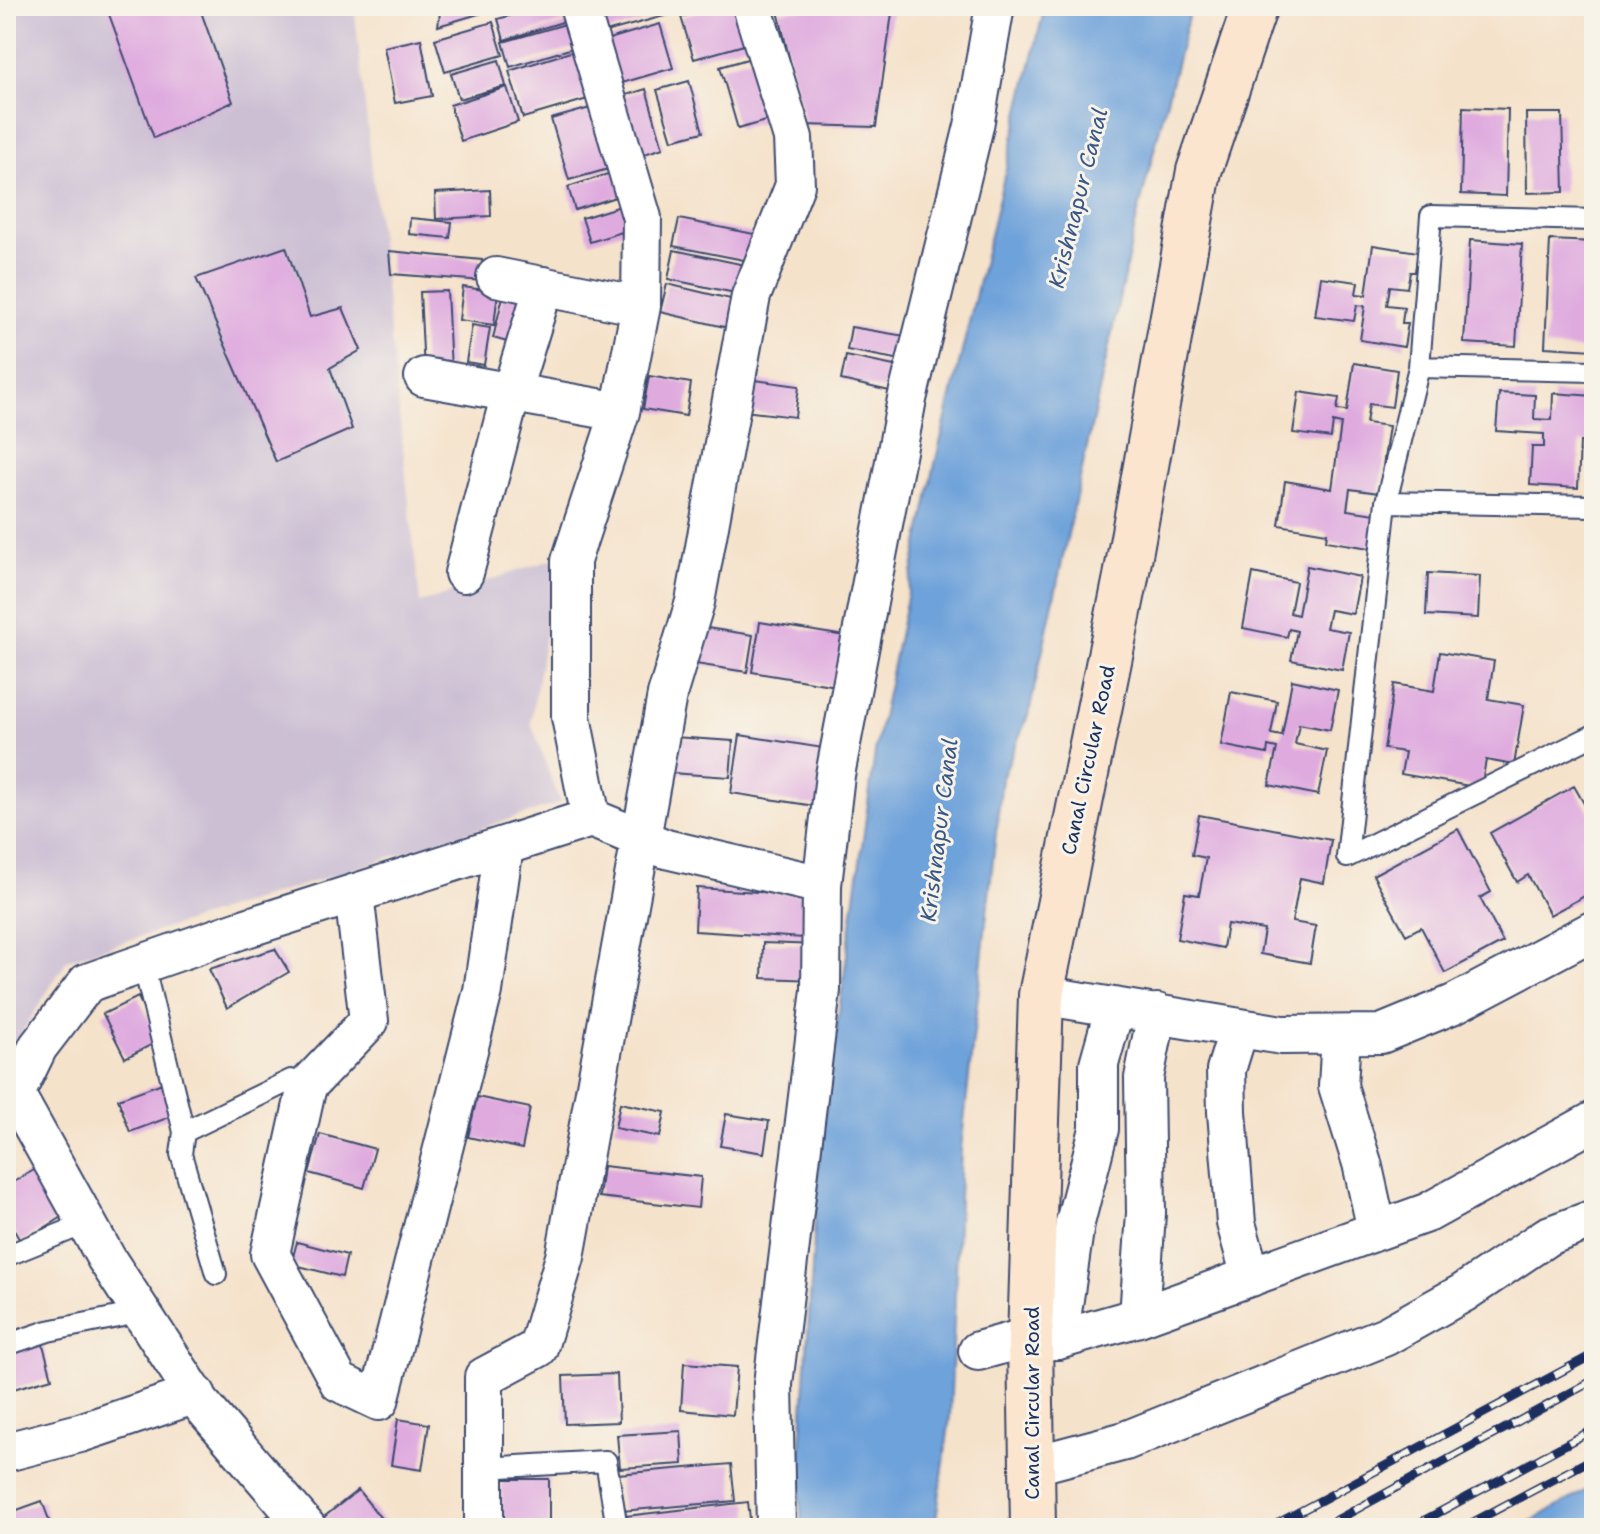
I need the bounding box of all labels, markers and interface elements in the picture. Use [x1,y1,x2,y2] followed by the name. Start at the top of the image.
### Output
[1042,105,1114,291] water label: Krishnapur Canal
[1055,662,1121,857] street label: Canal Circular Road
[913,737,965,923] water label: Krishnapur Canal
[1019,1306,1045,1500] street label: Canal Circular Road

